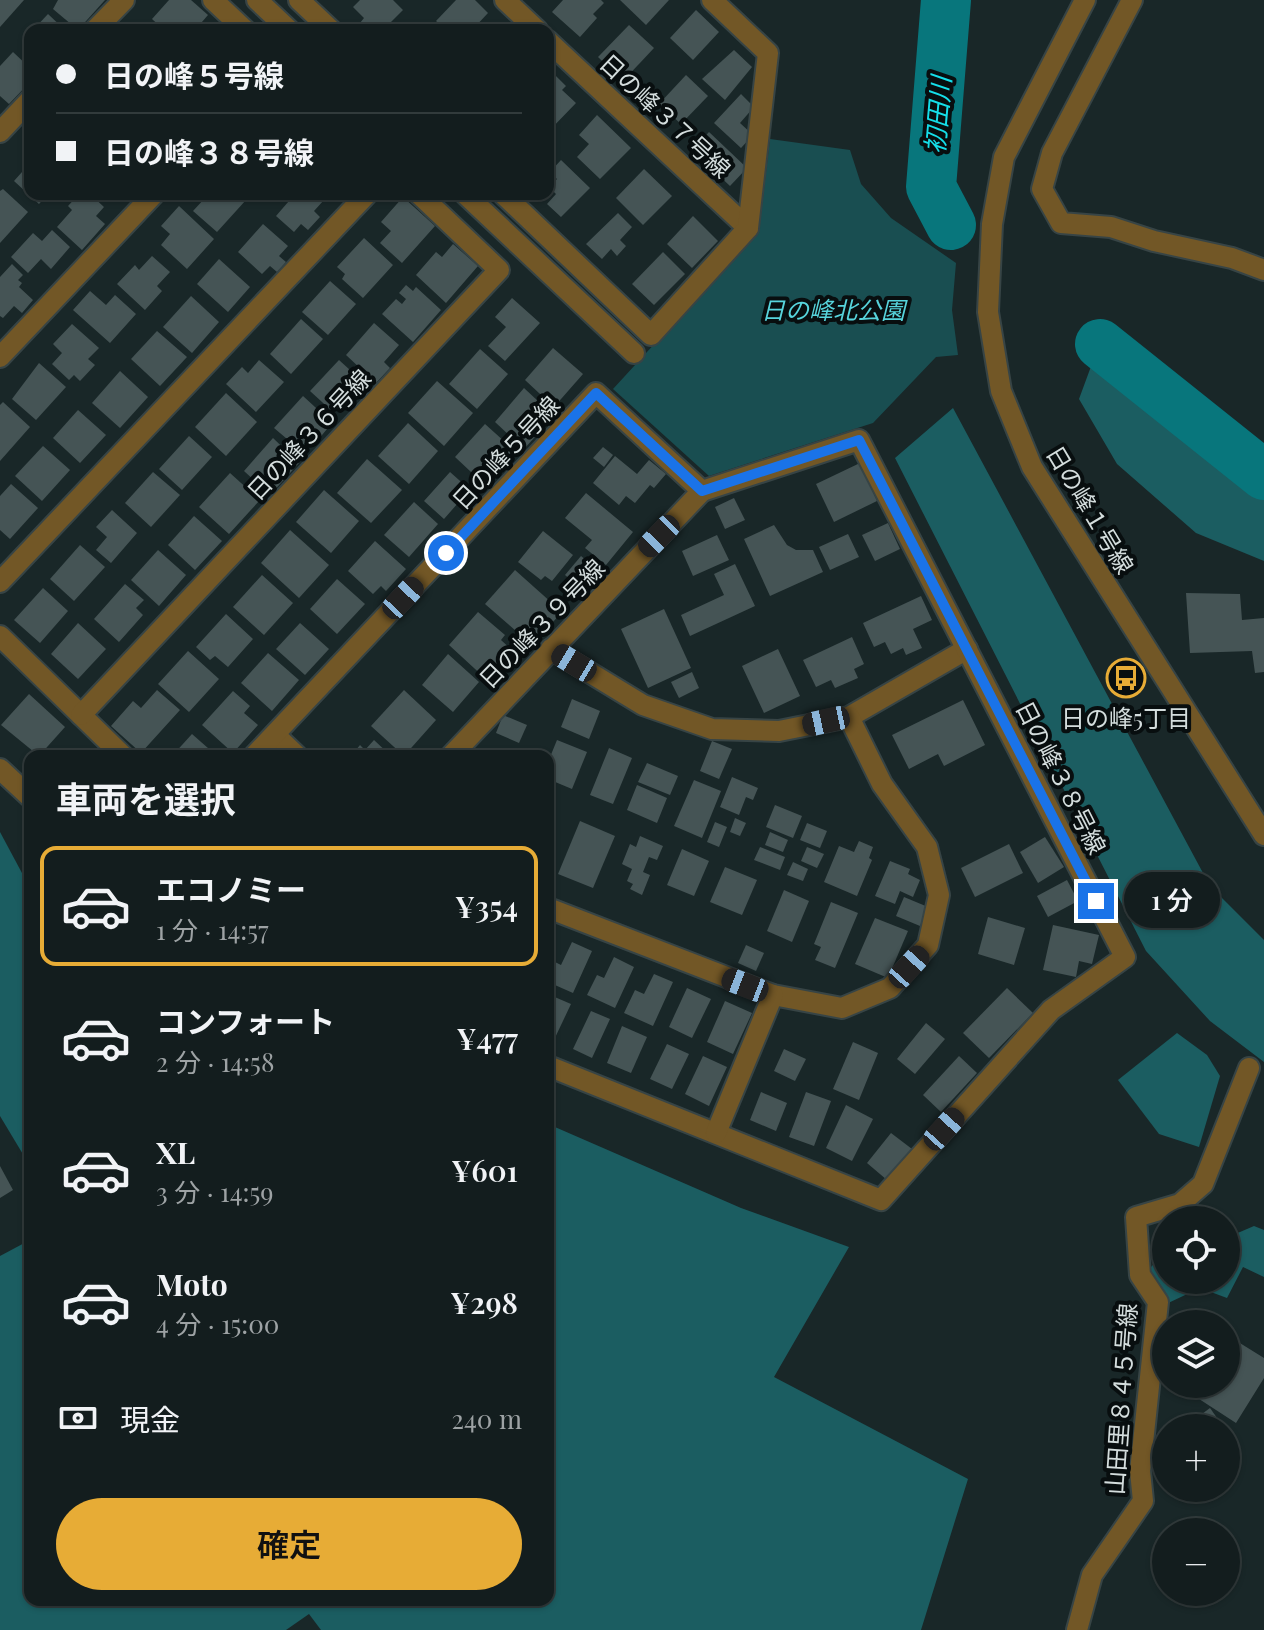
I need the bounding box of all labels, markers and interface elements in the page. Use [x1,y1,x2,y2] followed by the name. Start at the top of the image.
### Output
[594,46,738,184] street label: 日の峰３７号線
[104,55,284,95] text: 日の峰５号線
[916,72,958,155] water label: 初田川
[104,132,314,172] text: 日の峰３８号線
[761,293,908,325] park label: 日の峰北公園
[239,362,377,506] street label: 日の峰３６号線
[444,388,566,516] street label: 日の峰５号線
[1040,439,1142,579] street label: 日の峰１号線
[634,510,684,562] car
[428,535,464,571] route start
[471,551,611,695] street label: 日の峰３９号線
[378,572,428,624] car
[547,640,601,686] car
[1105,657,1147,699] bus stop icon: 日の峰5丁目
[1010,695,1114,859] street label: 日の峰３８号線
[1061,701,1191,733] place label: 日の峰5丁目
[800,704,852,738] car
[56,774,236,822] text: 車両を選択
[156,869,306,909] text: エコノミー
[60,870,132,942] icon: car
[1124,873,1220,929] callout: 1 分
[1151,882,1193,917] text: 1 分
[1078,883,1114,919] route end
[455,886,518,926] text: ¥354
[156,912,269,947] text: 1 分 · 14:57
[884,941,934,993] car
[718,965,772,1005] car
[156,1001,335,1041] text: コンフォート
[60,1002,132,1074] icon: car
[457,1018,518,1058] text: ¥477
[156,1044,274,1079] text: 2 分 · 14:58
[919,1103,969,1155] car
[156,1132,195,1172] text: XL
[60,1134,132,1206] icon: car
[451,1150,518,1190] text: ¥601
[156,1174,273,1209] text: 3 分 · 14:59
[1152,1206,1240,1606] map controls
[1152,1206,1240,1294] button: locate
[156,1264,228,1304] text: Moto
[60,1266,132,1338] icon: car
[450,1282,518,1322] text: ¥298
[1097,1302,1143,1496] street label: 山田里８４５号線
[156,1306,279,1341] text: 4 分 · 15:00
[1152,1310,1240,1398] button: layers
[56,1396,100,1440] icon: cash
[120,1399,180,1439] text: 現金
[452,1401,522,1436] text: 240 m
[1152,1414,1240,1502] button: +
[56,1498,522,1590] button: 確定
[1152,1518,1240,1606] button: −

